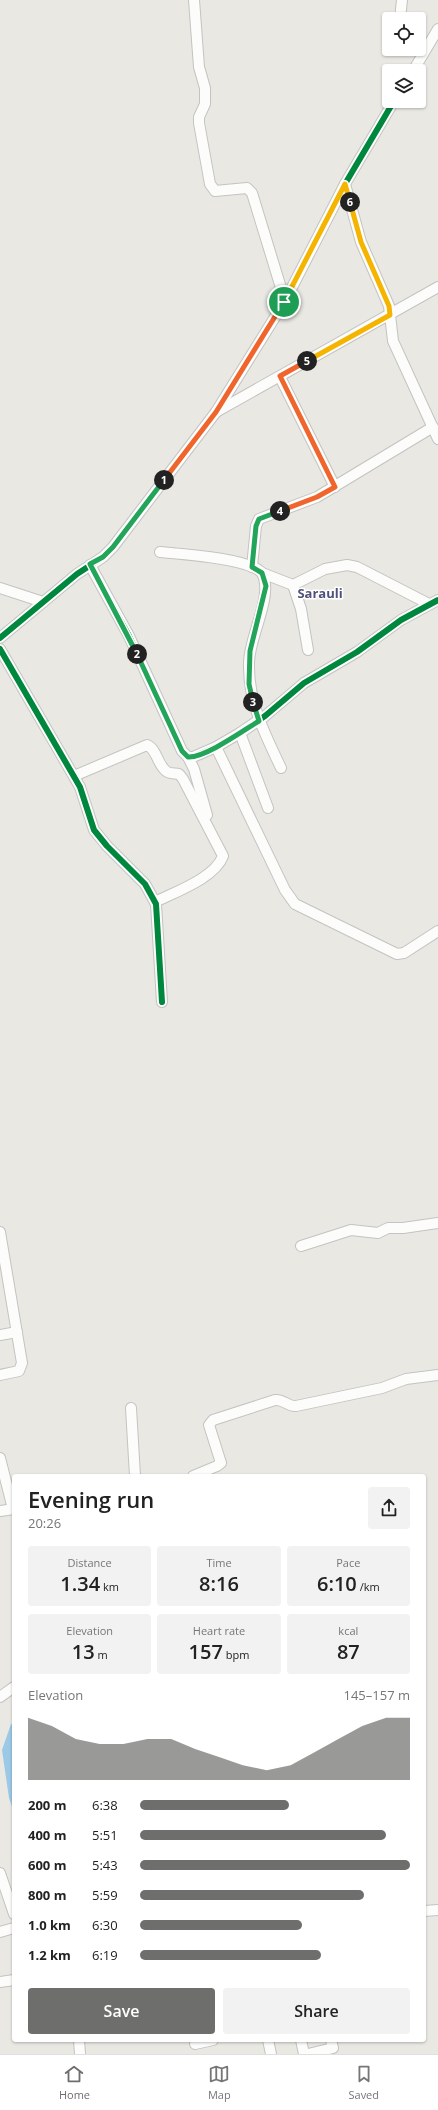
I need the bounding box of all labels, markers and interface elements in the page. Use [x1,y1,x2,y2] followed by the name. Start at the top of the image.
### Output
[382,12,426,108] map controls
[382,12,426,56] button: locate
[382,64,426,108] button: layers
[340,192,360,212] pin: 6
[347,194,353,209] text: 6
[267,285,301,319] pin
[273,291,295,313] icon: arrive
[297,351,317,371] pin: 5
[304,353,310,368] text: 5
[154,470,174,490] pin: 1
[161,472,167,487] text: 1
[270,501,290,521] pin: 4
[277,503,283,518] text: 4
[297,584,343,602] district label: Sarauli
[127,644,147,664] pin: 2
[134,646,140,661] text: 2
[243,692,263,712] pin: 3
[250,694,256,709] text: 3
[28,1484,154,1514] text: Evening run
[368,1487,410,1529] button: share
[28,1514,61,1532] text: 20:26
[68,1555,112,1570] text: Distance
[206,1555,232,1570] text: Time
[336,1555,360,1570] text: Pace
[60,1570,100,1597] text: 1.34
[199,1570,239,1597] text: 8:16
[317,1570,357,1597] text: 6:10
[100,1579,119,1594] text: km
[357,1579,380,1594] text: /km
[66,1623,113,1638] text: Elevation
[193,1623,245,1638] text: Heart rate
[338,1623,358,1638] text: kcal
[72,1638,95,1665] text: 13
[189,1638,223,1665] text: 157
[337,1638,360,1665] text: 87
[95,1647,108,1662] text: m
[223,1647,249,1662] text: bpm
[28,1686,83,1704] text: Elevation
[343,1686,410,1704] text: 145–157 m
[28,1796,66,1814] text: 200 m
[92,1796,118,1814] text: 6:38
[28,1826,66,1844] text: 400 m
[92,1826,118,1844] text: 5:51
[28,1856,66,1874] text: 600 m
[92,1856,118,1874] text: 5:43
[28,1886,66,1904] text: 800 m
[92,1886,118,1904] text: 5:59
[28,1916,71,1934] text: 1.0 km
[92,1916,118,1934] text: 6:30
[28,1946,71,1964] text: 1.2 km
[92,1946,118,1964] text: 6:19
[28,1988,215,2034] button: Save
[223,1988,410,2034] button: Share
[59,2063,90,2102] tab: Home
[208,2063,231,2102] tab: Map
[348,2063,379,2102] tab: Saved

